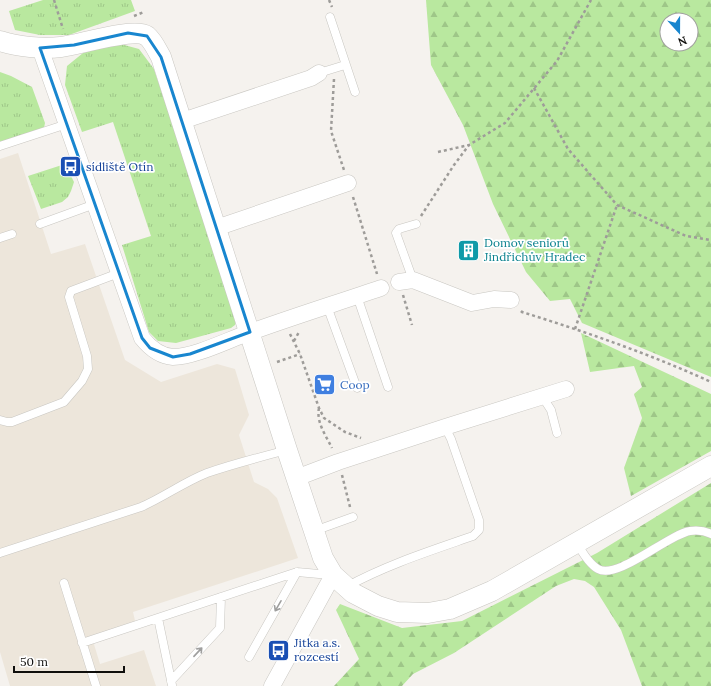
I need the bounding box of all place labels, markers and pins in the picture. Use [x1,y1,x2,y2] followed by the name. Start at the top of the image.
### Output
[58,154,84,180] bus stop icon: sídliště Otín
[86,159,153,174] place label: sídliště Otín
[483,235,585,264] place label: Domov seniorů Jindřichův Hradec
[456,237,482,263] building icon: Domov seniorů Jindřichův Hradec
[311,372,337,398] supermarket icon: Coop
[340,377,370,392] place label: Coop
[293,635,340,664] place label: Jitka a.s. rozcestí
[265,637,291,663] bus stop icon: Jitka a.s. rozcestí

